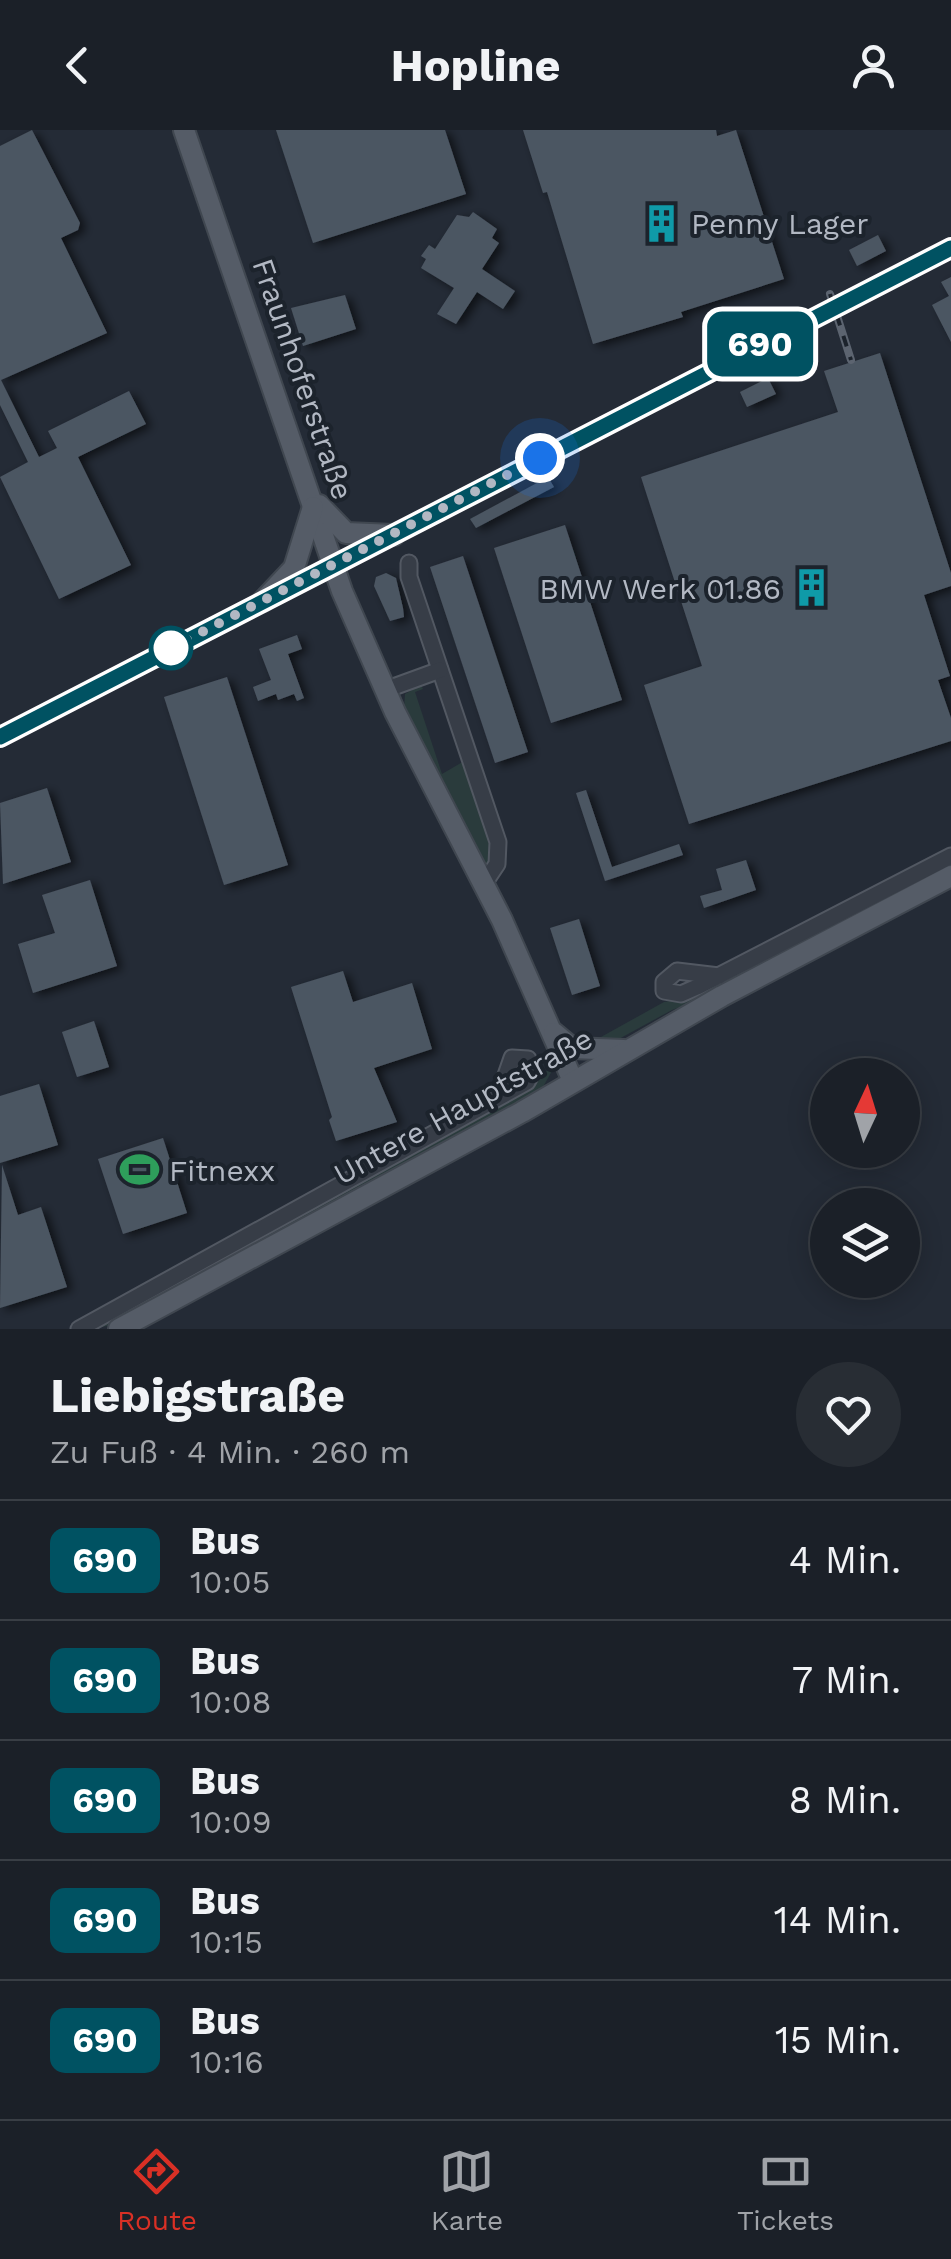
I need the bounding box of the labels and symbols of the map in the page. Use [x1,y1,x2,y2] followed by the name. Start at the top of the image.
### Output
[640,202,682,244] building icon: Penny Lager
[691,206,868,241] place label: Penny Lager
[245,254,361,504] street label: Fraunhoferstraße
[702,312,818,376] line badge: 690
[515,433,565,483] your location
[790,567,832,609] building icon: BMW Werk 01.86
[539,571,781,606] place label: BMW Werk 01.86
[150,627,192,669] unlabelled marker
[328,1020,598,1192] street label: Untere Hauptstraße
[810,1058,920,1168] north arrow
[118,1149,160,1191] sports icon: Fitnexx
[169,1153,275,1188] place label: Fitnexx

